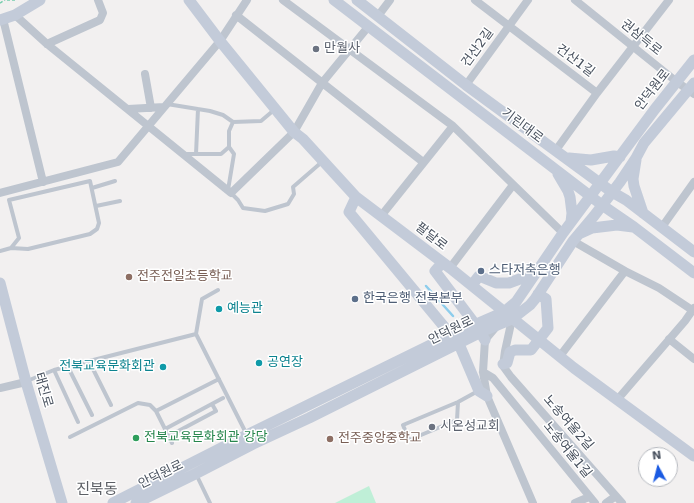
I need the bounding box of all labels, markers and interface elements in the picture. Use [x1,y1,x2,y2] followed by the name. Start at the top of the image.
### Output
[618,17,664,59] street label: 권삼득로
[459,26,497,70] street label: 건산2길
[324,41,360,57] place label: 만월사
[553,41,597,81] street label: 건산1길
[311,44,321,54] marker: 만월사
[632,66,674,114] street label: 안덕원로
[498,105,546,147] street label: 기린대로
[412,220,450,254] street label: 팔달로
[489,263,561,279] place label: 스타저축은행
[476,266,486,276] marker: 스타저축은행
[137,269,233,285] place label: 전주전일초등학교
[124,272,134,282] marker: 전주전일초등학교
[363,291,463,307] place label: 한국은행 전북본부
[350,294,360,304] marker: 한국은행 전북본부
[227,301,263,317] place label: 예능관
[214,304,224,314] marker: 예능관
[426,314,476,348] street label: 안덕원로
[267,355,303,371] place label: 공연장
[254,358,264,368] marker: 공연장
[59,359,155,375] place label: 전북교육문화회관
[158,362,168,372] marker: 전북교육문화회관
[31,371,55,409] street label: 태진로
[540,392,596,454] street label: 노송여울2길
[440,419,500,435] place label: 시온성교회
[540,419,594,481] street label: 노송여울1길
[427,422,437,432] marker: 시온성교회
[144,430,268,446] place label: 전북교육문화회관 강당
[338,431,422,447] place label: 전주중앙중학교
[131,433,141,443] marker: 전북교육문화회관 강당
[325,434,335,444] marker: 전주중앙중학교
[638,447,678,487] north arrow
[651,449,662,463] text: N
[136,458,186,492] street label: 안덕원로
[76,481,118,499] district label: 진북동

